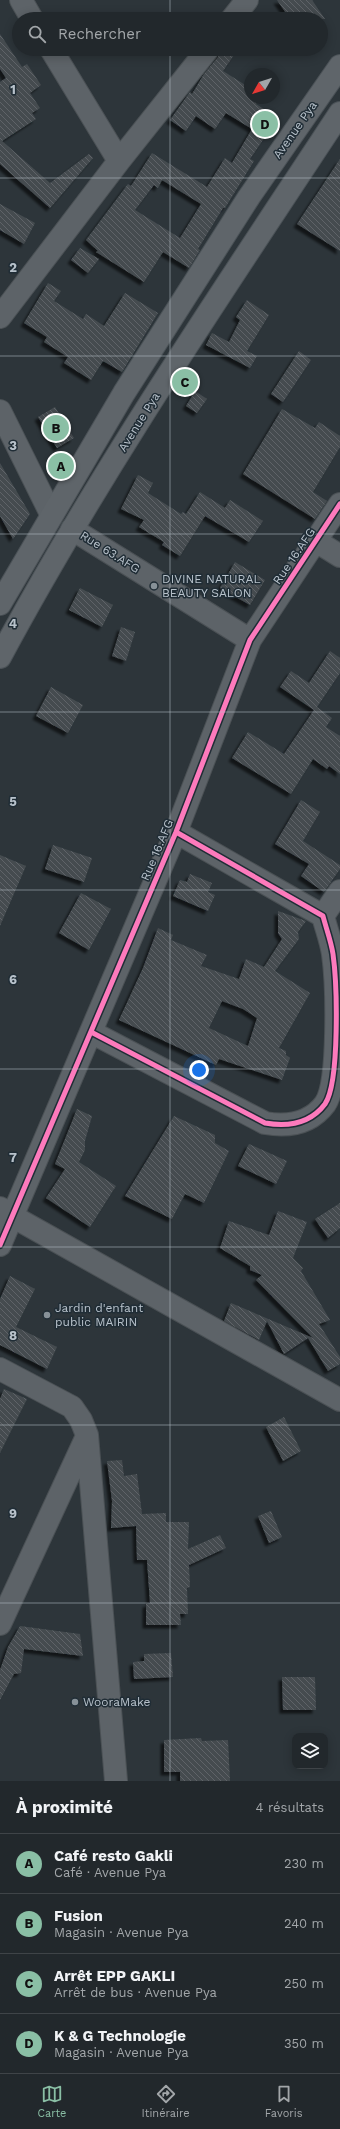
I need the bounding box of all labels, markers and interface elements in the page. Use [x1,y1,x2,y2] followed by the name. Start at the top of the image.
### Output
[12,12,328,56] search box
[26,23,48,45] icon: search
[58,25,141,43] text: Rechercher
[244,68,280,104] north arrow
[10,82,16,97] text: 1
[270,99,320,161] street label: Avenue Pya
[252,109,278,139] pin: D
[9,260,17,275] text: 2
[172,367,198,397] pin: C
[115,390,163,454] street label: Avenue Pya
[43,413,69,443] pin: B
[9,438,17,453] text: 3
[48,451,74,481] pin: A
[270,525,318,587] street label: Rue 16.AFG
[78,528,142,576] street label: Rue 63.AFG
[162,572,261,600] place label: DIVINE NATURAL BEAUTY SALON
[149,581,159,591] marker: DIVINE NATURAL BEAUTY SALON
[9,616,18,631] text: 4
[9,794,17,809] text: 5
[138,817,176,883] street label: Rue 16.AFG
[9,972,17,987] text: 6
[189,1060,209,1080] your location
[9,1150,17,1165] text: 7
[55,1301,143,1329] place label: Jardin d'enfant public MAIRIN
[42,1310,52,1320] marker: Jardin d'enfant public MAIRIN
[9,1328,17,1343] text: 8
[9,1506,17,1521] text: 9
[83,1695,151,1709] place label: WooraMake
[70,1697,80,1707] marker: WooraMake
[292,1733,328,1769] map controls
[292,1733,328,1769] button: layers
[16,1797,113,1817] text: À proximité
[256,1800,324,1815] text: 4 résultats
[54,1847,173,1865] text: Café resto Gakli
[25,1856,33,1871] text: A
[284,1856,324,1871] text: 230 m
[54,1865,166,1880] text: Café · Avenue Pya
[54,1907,103,1925] text: Fusion
[25,1916,33,1931] text: B
[284,1916,324,1931] text: 240 m
[54,1925,189,1940] text: Magasin · Avenue Pya
[54,1967,175,1985] text: Arrêt EPP GAKLI
[25,1976,33,1991] text: C
[284,1976,324,1991] text: 250 m
[54,1985,217,2000] text: Arrêt de bus · Avenue Pya
[54,2027,186,2045] text: K & G Technologie
[24,2036,34,2051] text: D
[284,2036,324,2051] text: 350 m
[54,2045,189,2060] text: Magasin · Avenue Pya
[38,2083,66,2120] tab: Carte
[142,2083,190,2120] tab: Itinéraire
[265,2083,302,2120] tab: Favoris

